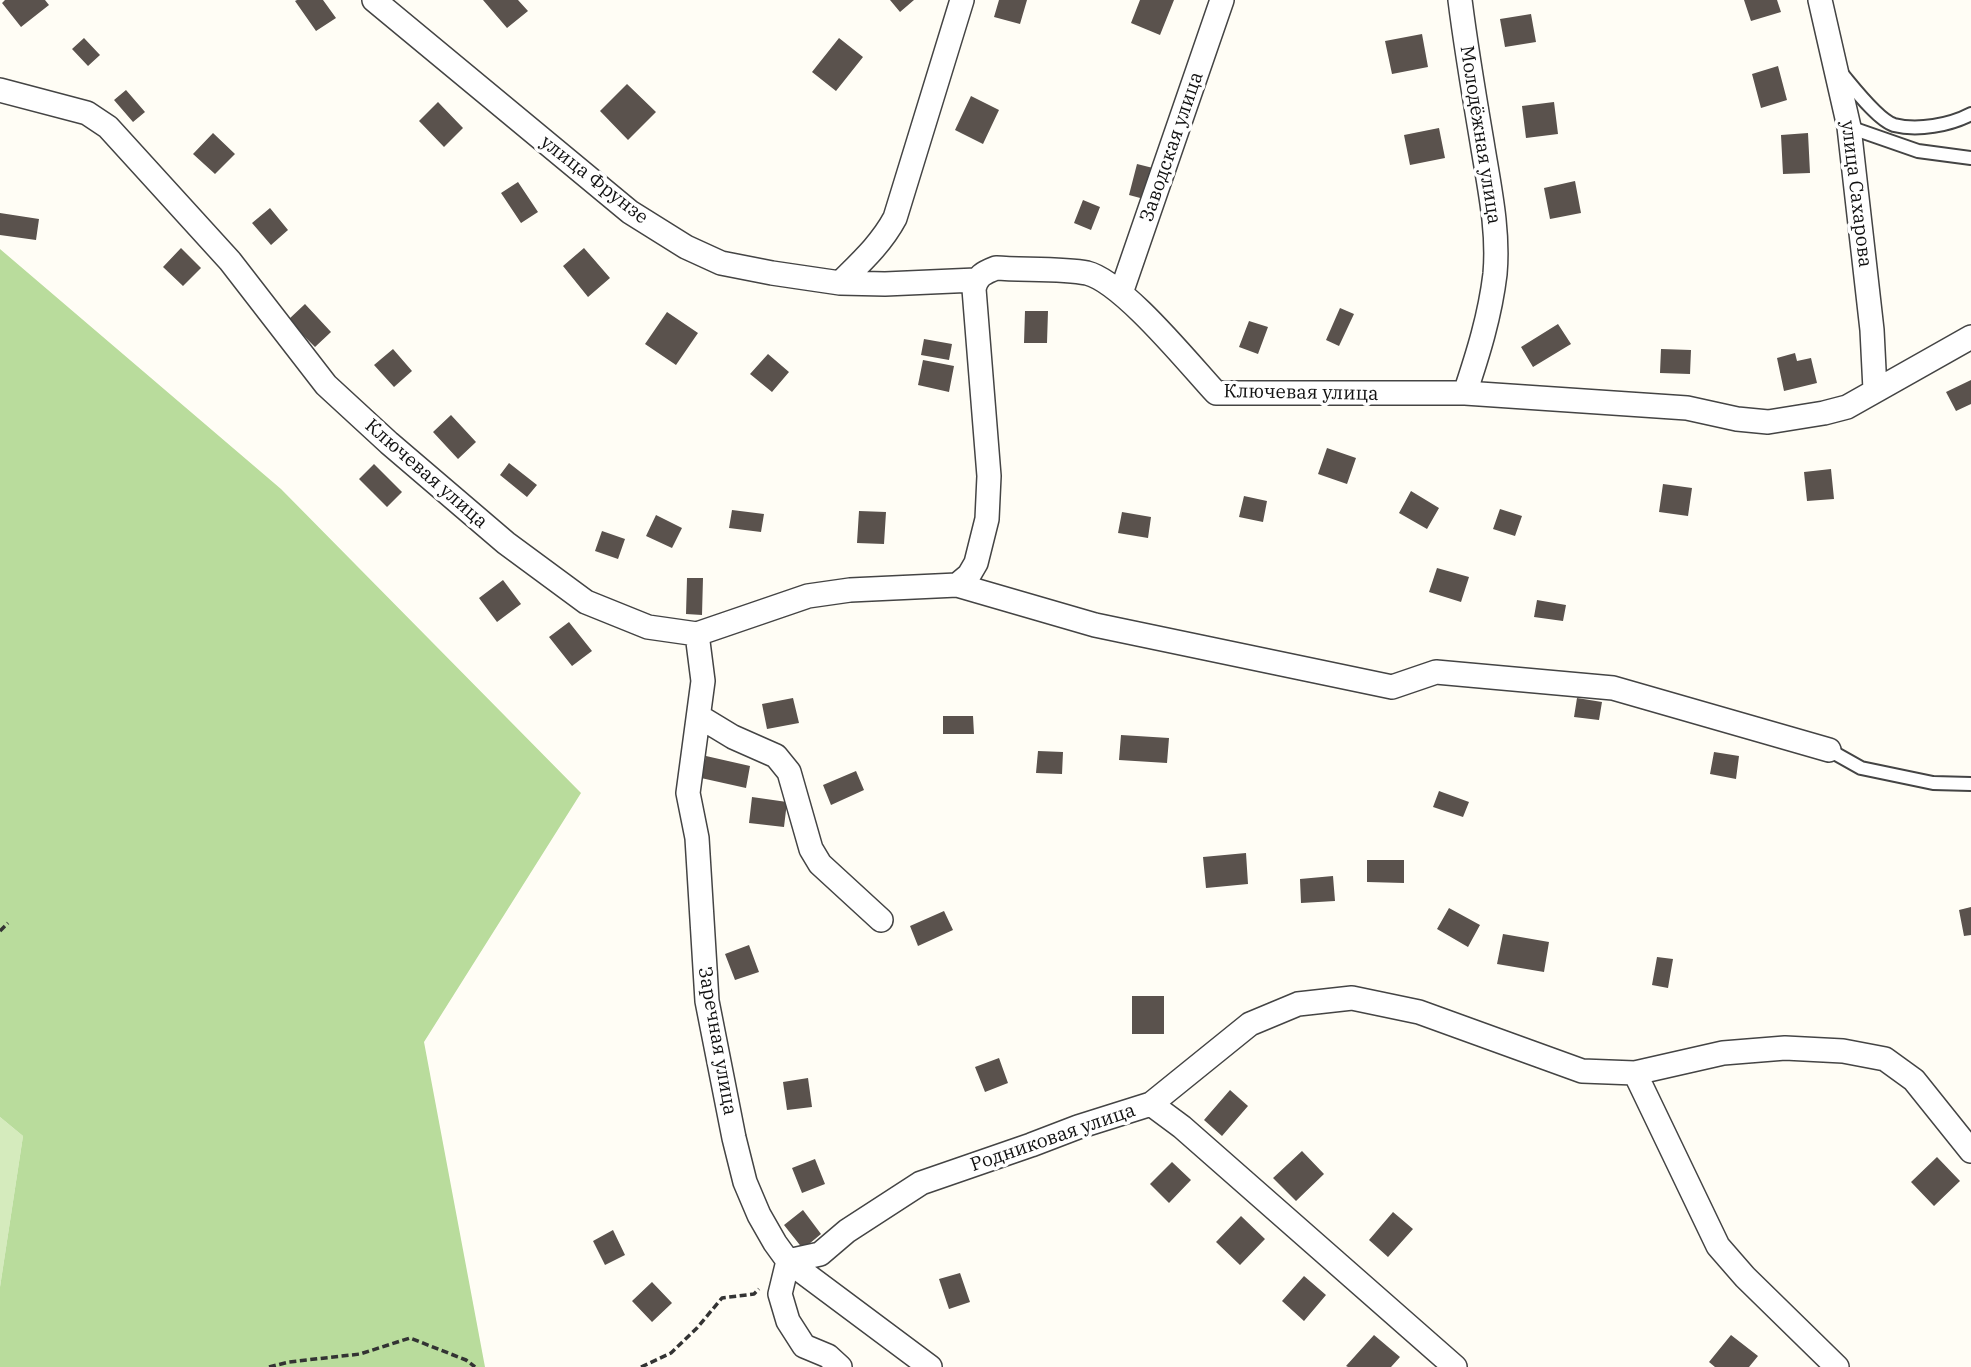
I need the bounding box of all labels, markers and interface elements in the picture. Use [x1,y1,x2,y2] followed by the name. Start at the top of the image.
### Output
[1455,44,1505,226] street label: Молодёжная улица
[1136,69,1208,225] street label: Заводская улица
[1836,119,1876,269] street label: улица Сахарова
[536,131,652,229] street label: улица Фрунзе
[1223,380,1379,406] street label: Ключевая улица
[360,415,492,533] street label: Ключевая улица
[693,965,741,1117] street label: Заречная улица
[968,1099,1138,1177] street label: Родниковая улица

